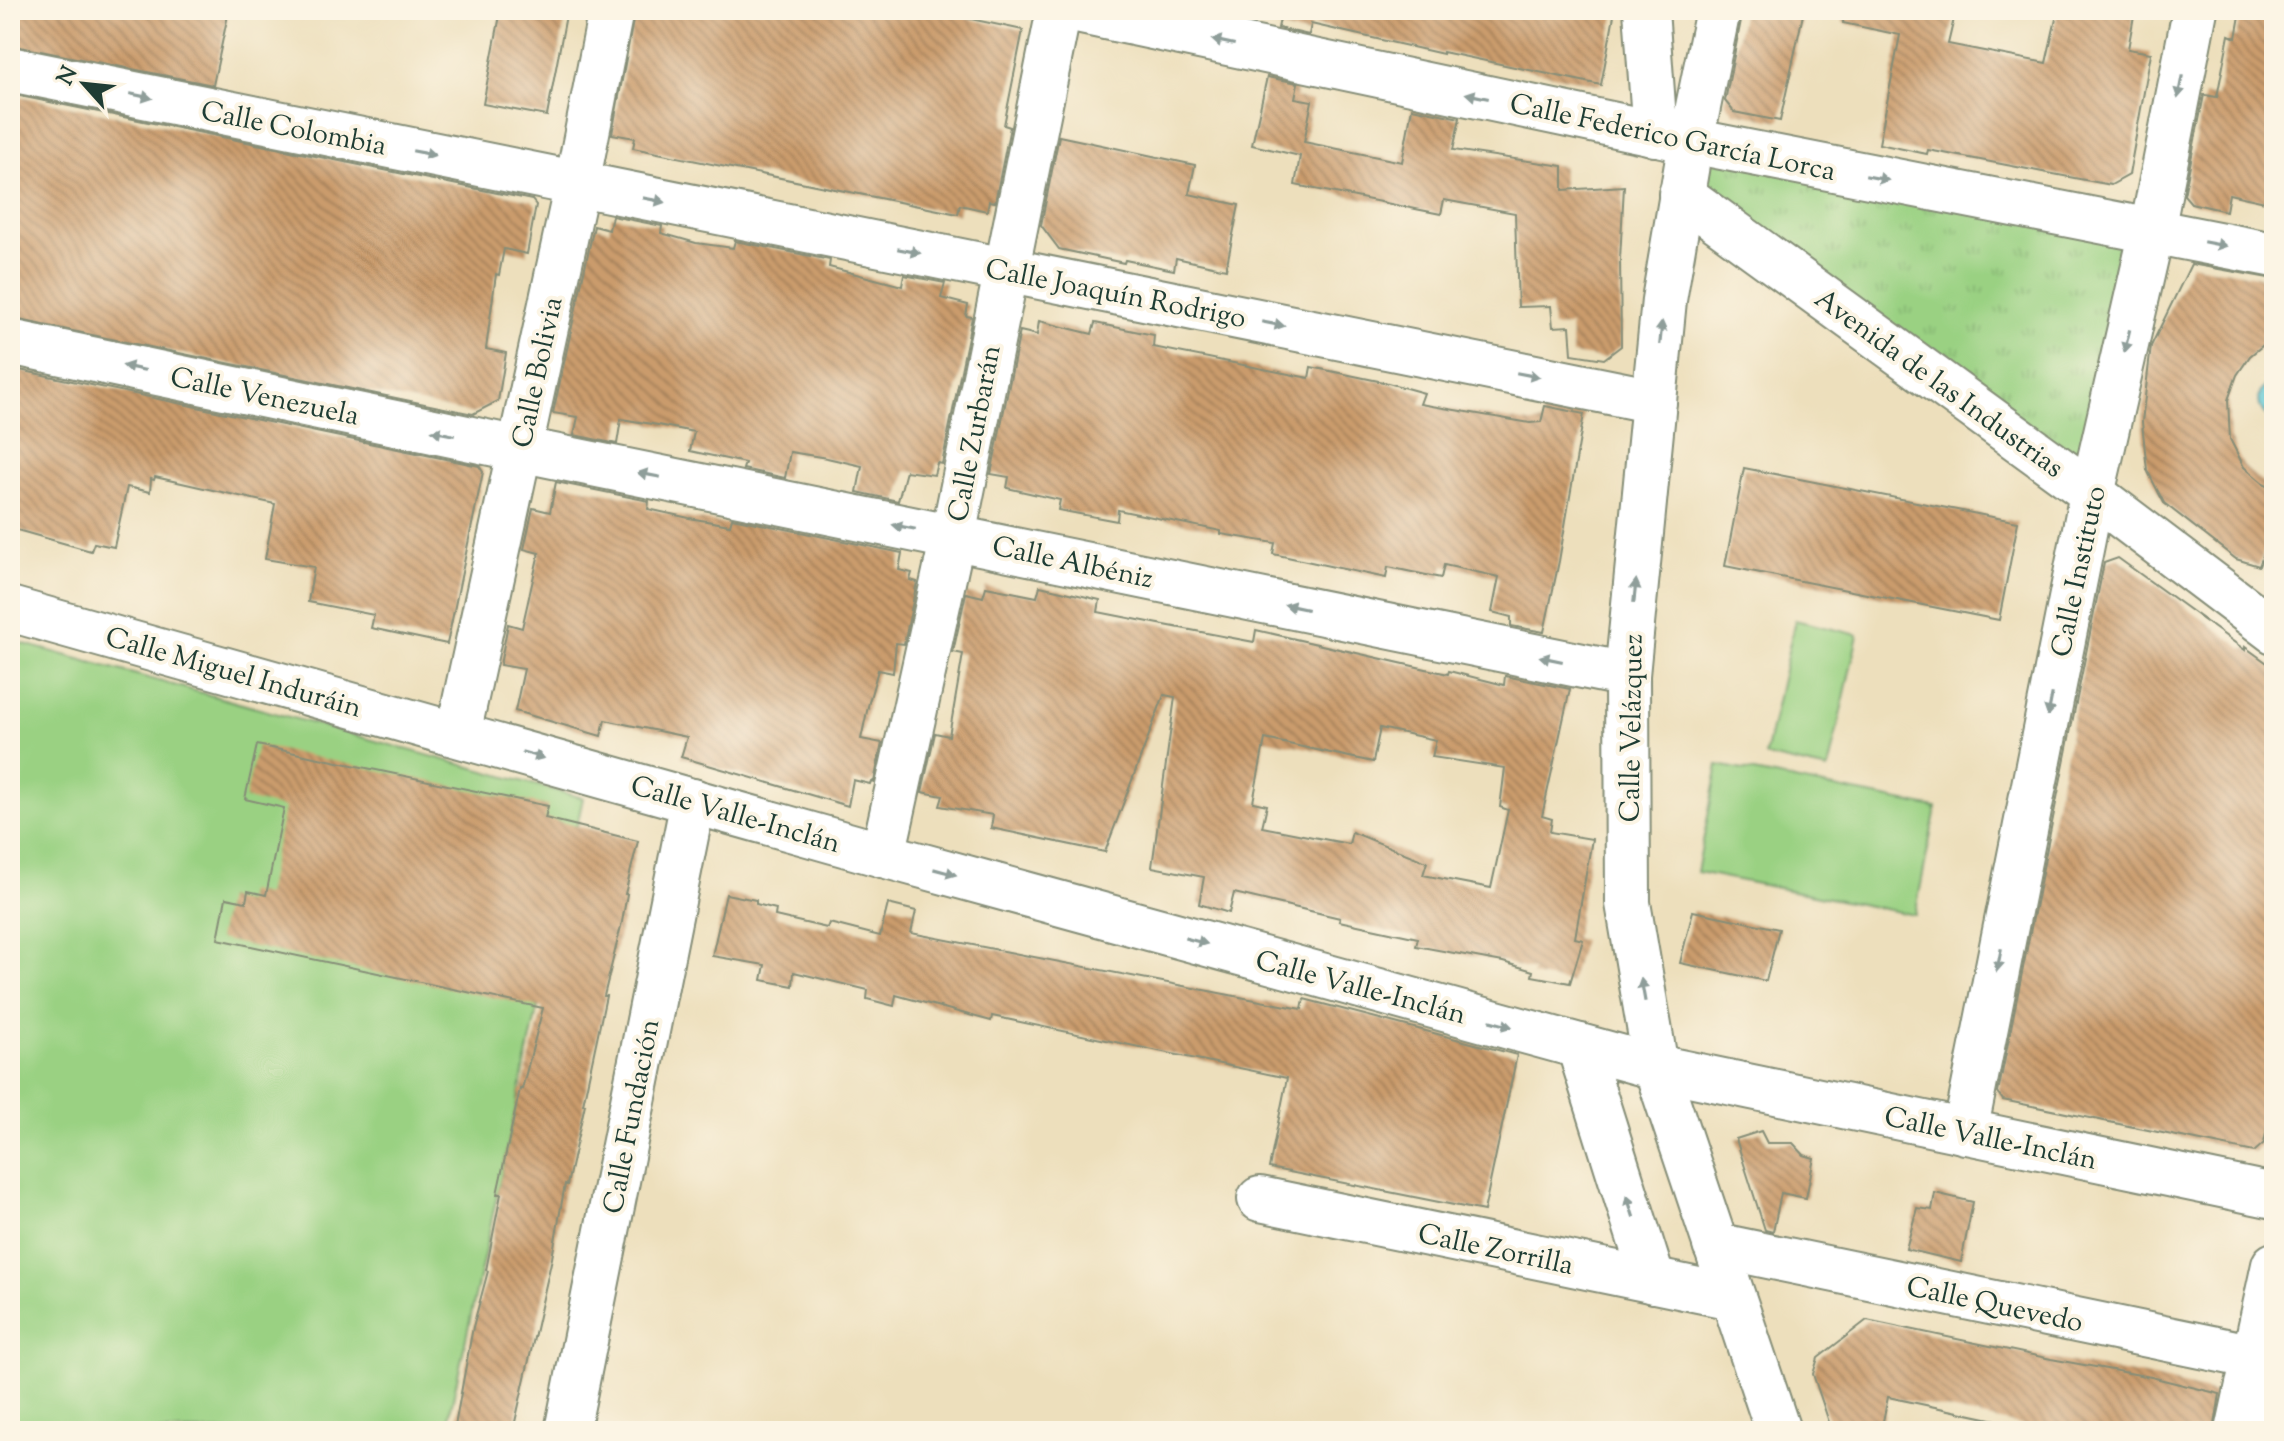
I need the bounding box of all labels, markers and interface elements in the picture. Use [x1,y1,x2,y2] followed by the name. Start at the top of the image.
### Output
[1210,35,1235,48] one-way arrow
[44,44,124,124] north arrow
[51,61,87,91] text: N
[2174,74,2186,99] one-way arrow
[1506,85,1839,193] street label: Calle Federico García Lorca
[1465,89,1490,102] one-way arrow
[129,90,154,103] one-way arrow
[197,92,390,168] street label: Calle Colombia
[411,148,436,160] one-way arrow
[1865,172,1890,184] one-way arrow
[641,194,666,207] one-way arrow
[2202,238,2227,250] one-way arrow
[896,245,921,257] one-way arrow
[982,250,1249,340] street label: Calle Joaquín Rodrigo
[1805,280,2071,489] street label: Avenida de las Industrias
[503,293,574,452] street label: Calle Bolivia
[1261,318,1286,331] one-way arrow
[1654,320,1667,345] one-way arrow
[2120,329,2133,354] one-way arrow
[939,342,1013,525] street label: Calle Zurbarán
[166,358,363,437] street label: Calle Venezuela
[121,361,146,374] one-way arrow
[1516,370,1541,382] one-way arrow
[430,426,455,439] one-way arrow
[637,468,662,481] one-way arrow
[2042,482,2118,661] street label: Calle Instituto
[891,520,916,532] one-way arrow
[988,527,1157,601] street label: Calle Albéniz
[1629,578,1642,603] one-way arrow
[1283,600,1308,613] one-way arrow
[101,618,366,730] street label: Calle Miguel Induráin
[1611,633,1655,823] street label: Calle Velázquez
[1538,652,1563,665] one-way arrow
[2043,693,2056,718] one-way arrow
[522,749,546,762] one-way arrow
[626,767,845,865] street label: Calle Valle-Inclán
[934,866,958,879] one-way arrow
[1183,935,1208,947] one-way arrow
[1251,942,1470,1036] street label: Calle Valle-Inclán
[1992,948,2005,973] one-way arrow
[1636,977,1649,1002] one-way arrow
[594,1016,671,1217] street label: Calle Fundación
[1488,1019,1513,1031] one-way arrow
[1880,1098,2100,1182] street label: Calle Valle-Inclán
[1623,1194,1635,1218] one-way arrow
[1414,1215,1577,1287] street label: Calle Zorrilla
[1902,1268,2086,1344] street label: Calle Quevedo

